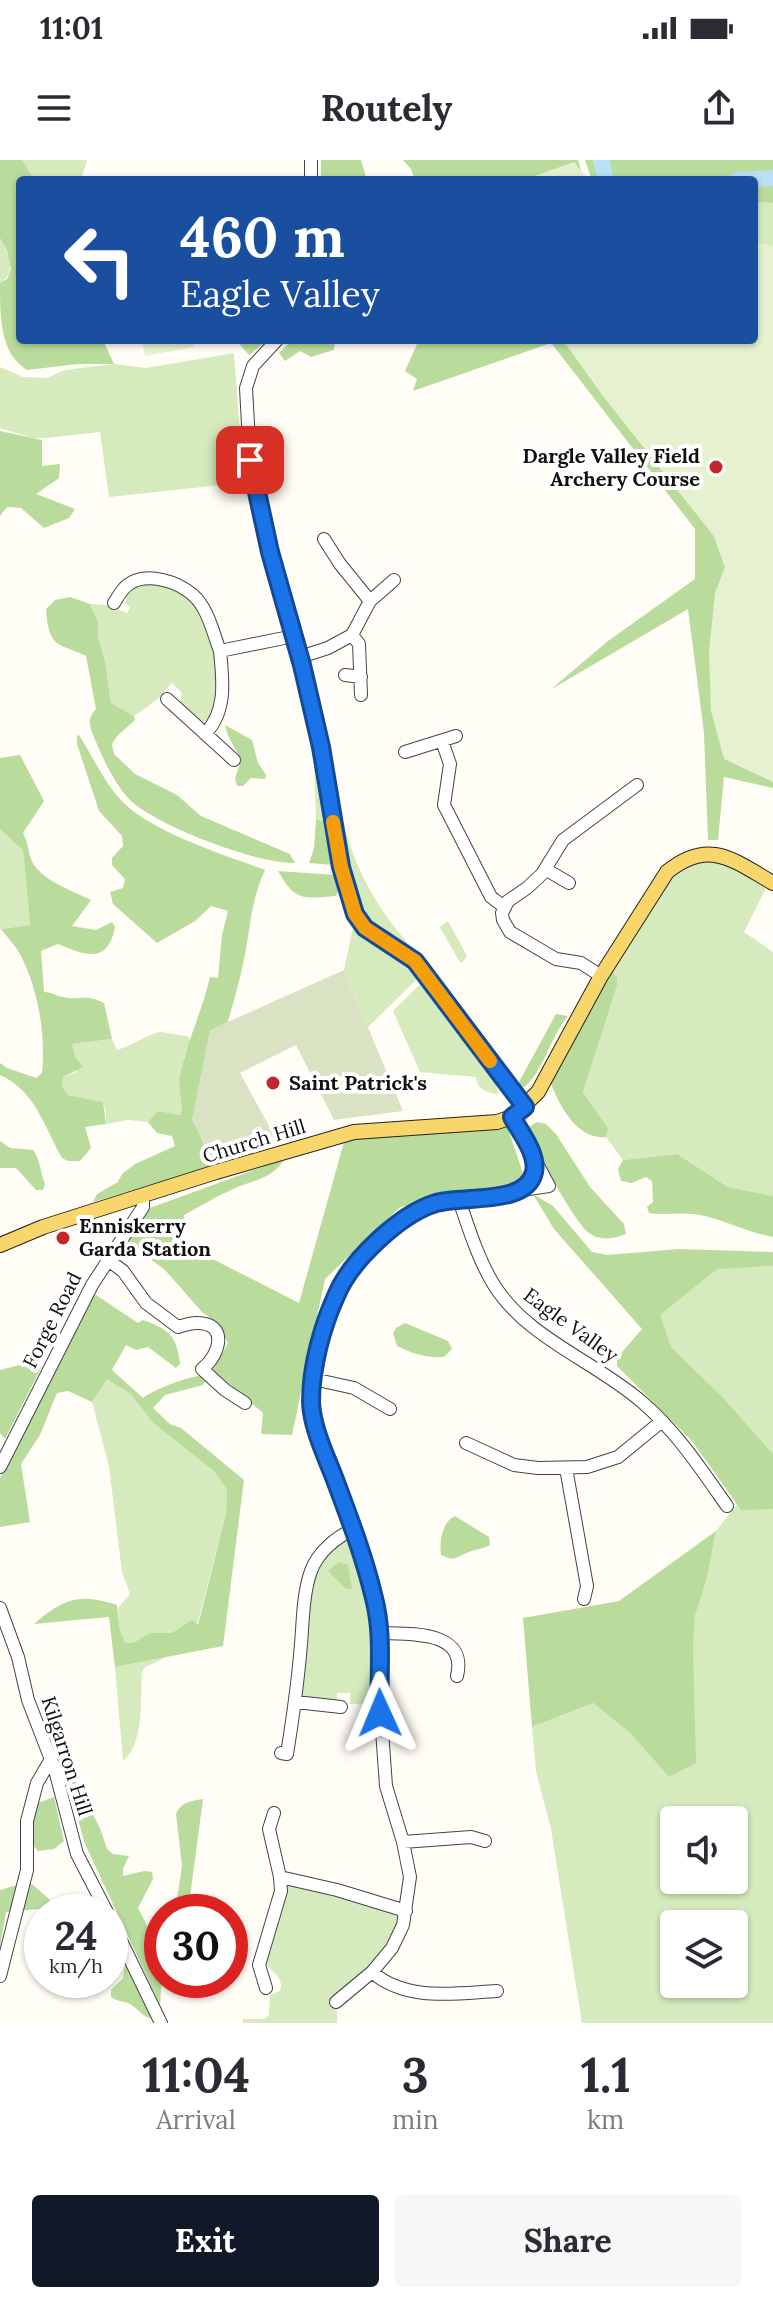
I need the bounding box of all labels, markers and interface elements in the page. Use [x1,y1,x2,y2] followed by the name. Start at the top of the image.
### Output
[40,9,103,47] text: 11:01
[321,85,452,131] text: Routely
[32,86,76,130] icon: menu
[697,86,741,130] icon: share
[180,201,345,272] text: 460 m
[48,208,152,312] icon: left
[180,271,380,317] text: Eagle Valley
[216,426,284,494] pin
[228,438,272,482] icon: arrive
[523,443,700,491] place label: Dargle Valley Field Archery Course
[707,458,725,476] marker: Dargle Valley Field Archery Course
[289,1070,427,1095] place label: Saint Patrick's
[264,1074,282,1092] marker: Saint Patrick's
[199,1113,308,1168] street label: Church Hill
[79,1213,211,1261] place label: Enniskerry Garda Station
[54,1229,72,1247] marker: Enniskerry Garda Station
[17,1268,86,1372] street label: Forge Road
[519,1282,624,1368] street label: Eagle Valley
[338,1671,422,1755] position arrow
[36,1693,99,1819] street label: Kilgarron Hill
[660,1806,748,1998] map controls
[660,1806,748,1894] button: sound
[144,1894,248,1998] speed limit sign: 30
[54,1910,98,1961] text: 24
[660,1910,748,1998] button: layers
[49,1953,103,1978] text: km/h
[142,2044,250,2105] text: 11:04
[402,2044,429,2105] text: 3
[581,2044,631,2105] text: 1.1
[156,2103,236,2136] text: Arrival
[392,2103,438,2136] text: min
[587,2103,624,2136] text: km
[32,2195,379,2287] button: Exit
[395,2195,741,2287] button: Share

